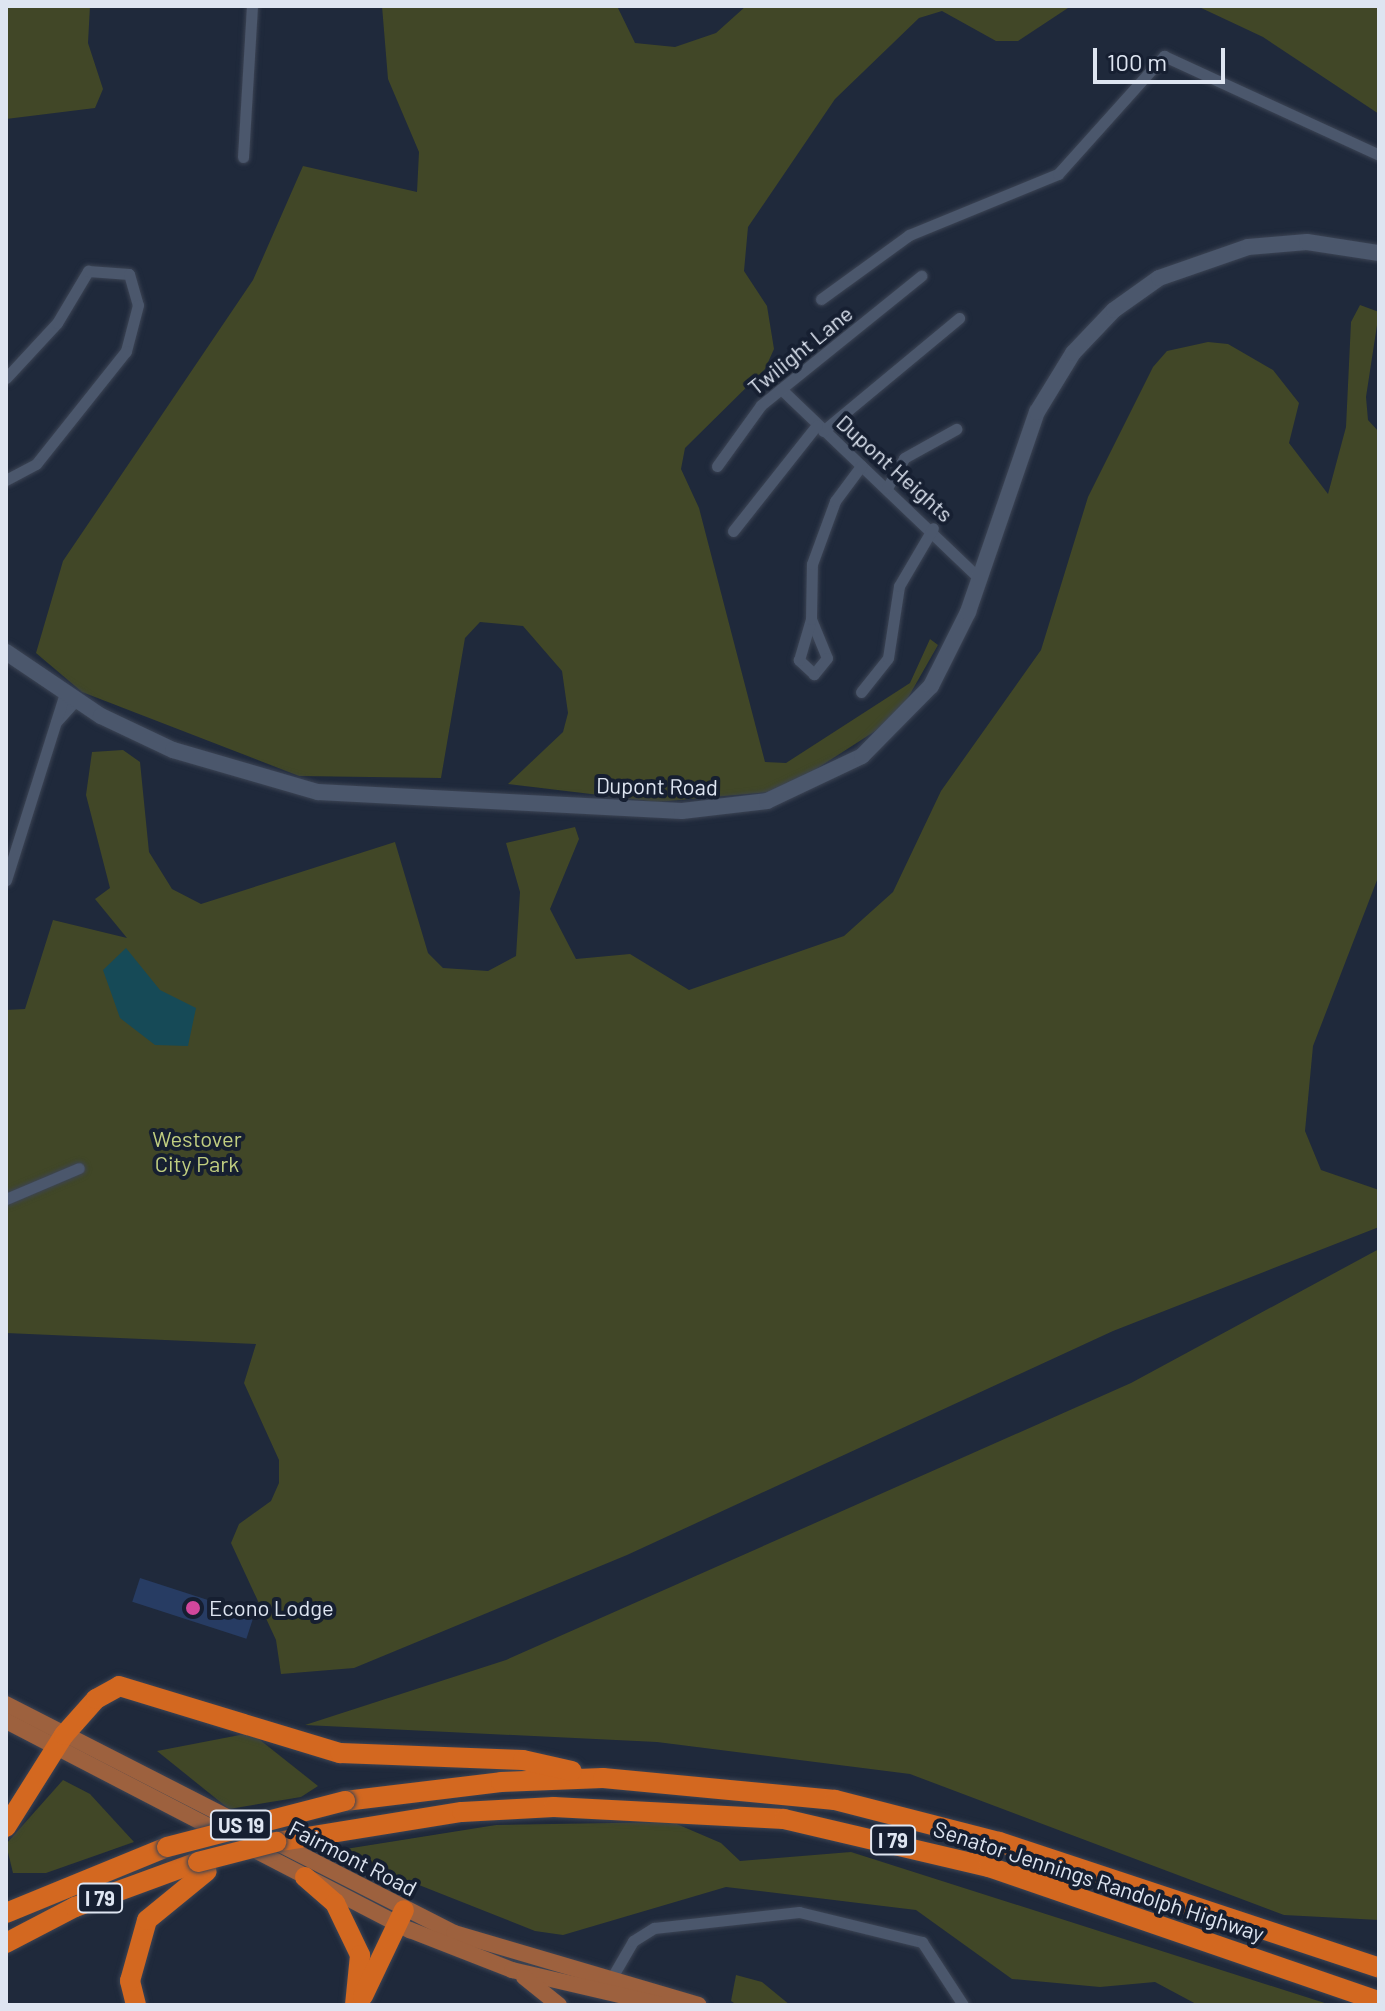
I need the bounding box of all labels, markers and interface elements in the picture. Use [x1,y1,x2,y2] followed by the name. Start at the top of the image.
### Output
[1097,32,1229,82] scale bar
[1107,47,1167,76] text: 100 m
[742,300,858,400] street label: Twilight Lane
[831,409,959,527] street label: Dupont Heights
[596,772,718,800] street label: Dupont Road
[152,1125,242,1176] park label: Westover City Park
[209,1595,334,1621] place label: Econo Lodge
[184,1599,202,1617] marker: Econo Lodge
[209,1809,273,1841] road number: US 19
[285,1815,421,1901] street label: Fairmont Road
[930,1815,1268,1947] street label: Senator Jennings Randolph Highway
[869,1824,917,1856] road number: I 79
[76,1882,124,1914] road number: I 79

